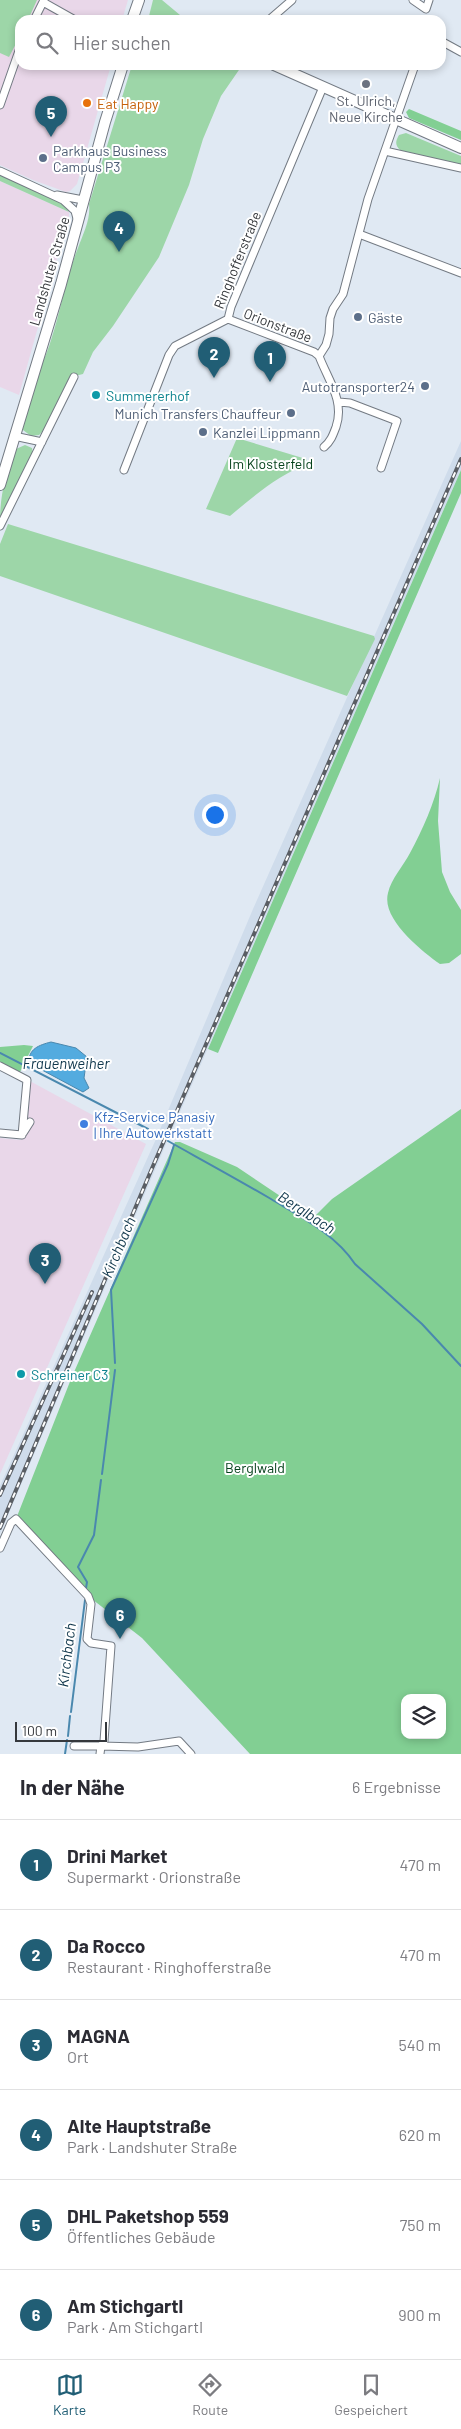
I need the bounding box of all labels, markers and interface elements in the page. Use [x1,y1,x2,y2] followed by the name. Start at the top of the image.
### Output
[15,15,446,70] search box
[33,29,61,57] icon: search
[73,31,171,54] text: Hier suchen
[360,78,372,90] marker: St. Ulrich, Neue Kirche
[329,92,403,125] place label: St. Ulrich, Neue Kirche
[97,95,159,112] place label: Eat Happy
[35,96,67,137] pin: 5
[81,97,93,109] marker: Eat Happy
[53,142,167,175] place label: Parkhaus Business Campus P3
[37,152,49,164] marker: Parkhaus Business Campus P3
[210,209,264,311] street label: Ringhofferstraße
[103,211,135,252] pin: 4
[25,214,73,328] street label: Landshuter Straße
[241,304,315,346] street label: Orionstraße
[368,309,403,326] place label: Gäste
[352,311,364,323] marker: Gäste
[198,337,230,378] pin: 2
[254,341,286,382] pin: 1
[302,378,415,395] place label: Autotransporter24
[419,380,431,392] marker: Autotransporter24
[106,387,190,404] place label: Summererhof
[90,389,102,401] marker: Summererhof
[115,405,281,422] place label: Munich Transfers Chauffeur
[285,407,297,419] marker: Munich Transfers Chauffeur
[213,424,320,441] place label: Kanzlei Lippmann
[197,426,209,438] marker: Kanzlei Lippmann
[229,455,313,472] park label: Im Klosterfeld
[202,802,228,828] your location
[23,1054,110,1072] water label: Frauenweiher
[94,1108,216,1141] place label: Kfz-Service Panasiy | Ihre Autowerkstatt
[78,1118,90,1130] marker: Kfz-Service Panasiy | Ihre Autowerkstatt
[275,1187,339,1237] water label: Berglbach
[97,1214,139,1280] water label: Kirchbach
[29,1243,61,1284] pin: 3
[31,1366,109,1383] place label: Schreiner C3
[15,1368,27,1380] marker: Schreiner C3
[225,1459,285,1476] park label: Berglwald
[104,1598,136,1639] pin: 6
[53,1622,79,1688] water label: Kirchbach
[401,1694,446,1739] map controls
[401,1694,446,1739] button: layers
[15,1719,108,1742] scale bar
[22,1722,57,1739] text: 100 m
[20,1774,125,1799] text: In der Nähe
[352,1777,441,1796] text: 6 Ergebnisse
[67,1844,167,1867] text: Drini Market
[33,1855,39,1874] text: 1
[400,1855,441,1874] text: 470 m
[67,1867,241,1886] text: Supermarkt · Orionstraße
[67,1934,145,1957] text: Da Rocco
[32,1945,40,1964] text: 2
[400,1945,441,1964] text: 470 m
[67,1957,272,1976] text: Restaurant · Ringhofferstraße
[67,2024,130,2047] text: MAGNA
[32,2035,40,2054] text: 3
[398,2035,441,2054] text: 540 m
[67,2047,89,2066] text: Ort
[67,2114,211,2137] text: Alte Hauptstraße
[31,2125,41,2144] text: 4
[399,2125,441,2144] text: 620 m
[67,2137,237,2156] text: Park · Landshuter Straße
[67,2204,229,2227] text: DHL Paketshop 559
[32,2215,40,2234] text: 5
[400,2215,441,2234] text: 750 m
[67,2227,216,2246] text: Öffentliches Gebäude
[67,2294,183,2317] text: Am Stichgartl
[32,2305,40,2324] text: 6
[398,2305,441,2324] text: 900 m
[67,2317,203,2336] text: Park · Am Stichgartl
[53,2371,86,2418] tab: Karte
[192,2371,228,2418] tab: Route
[334,2371,408,2418] tab: Gespeichert

